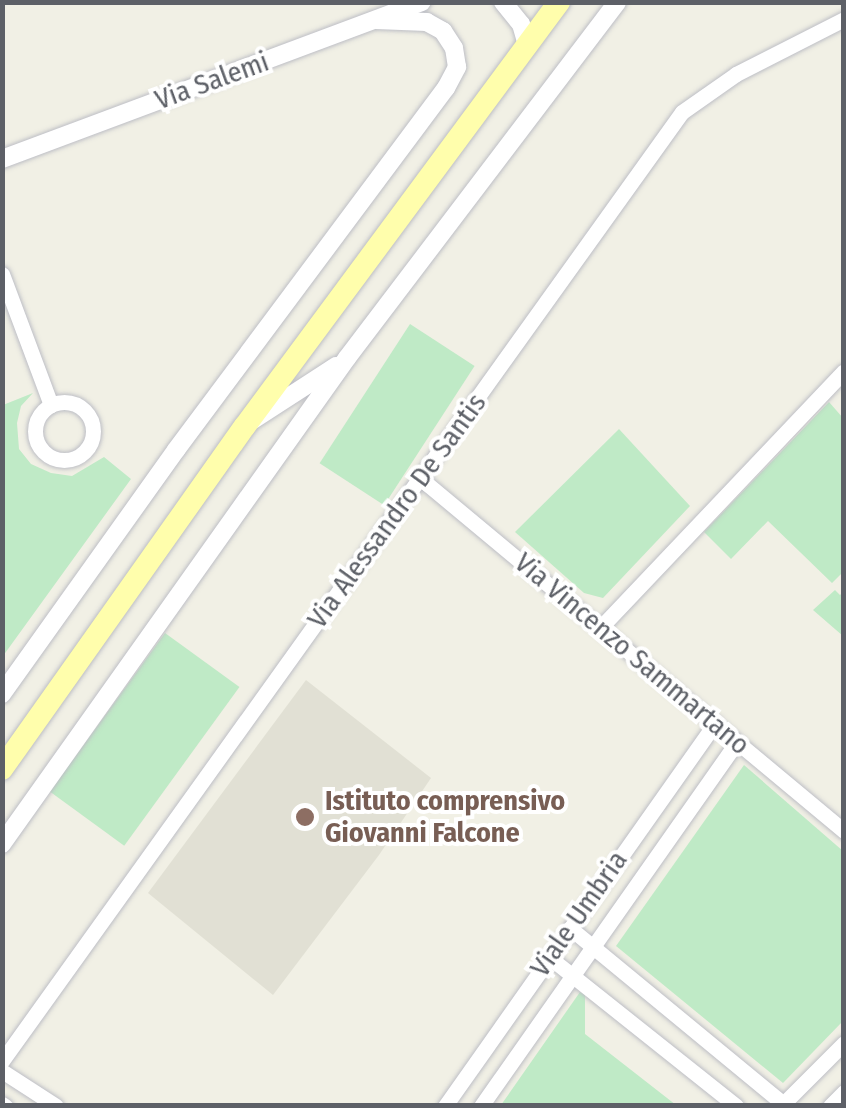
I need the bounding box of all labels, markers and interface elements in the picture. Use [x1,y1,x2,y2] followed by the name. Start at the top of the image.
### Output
[151,45,273,117] street label: Via Salemi
[301,387,493,635] street label: Via Alessandro De Santis
[508,546,756,762] street label: Via Vincenzo Sammartano
[325,784,565,850] place label: Istituto comprensivo Giovanni Falcone
[294,806,316,828] marker: Istituto comprensivo Giovanni Falcone
[523,845,635,983] street label: Viale Umbria

